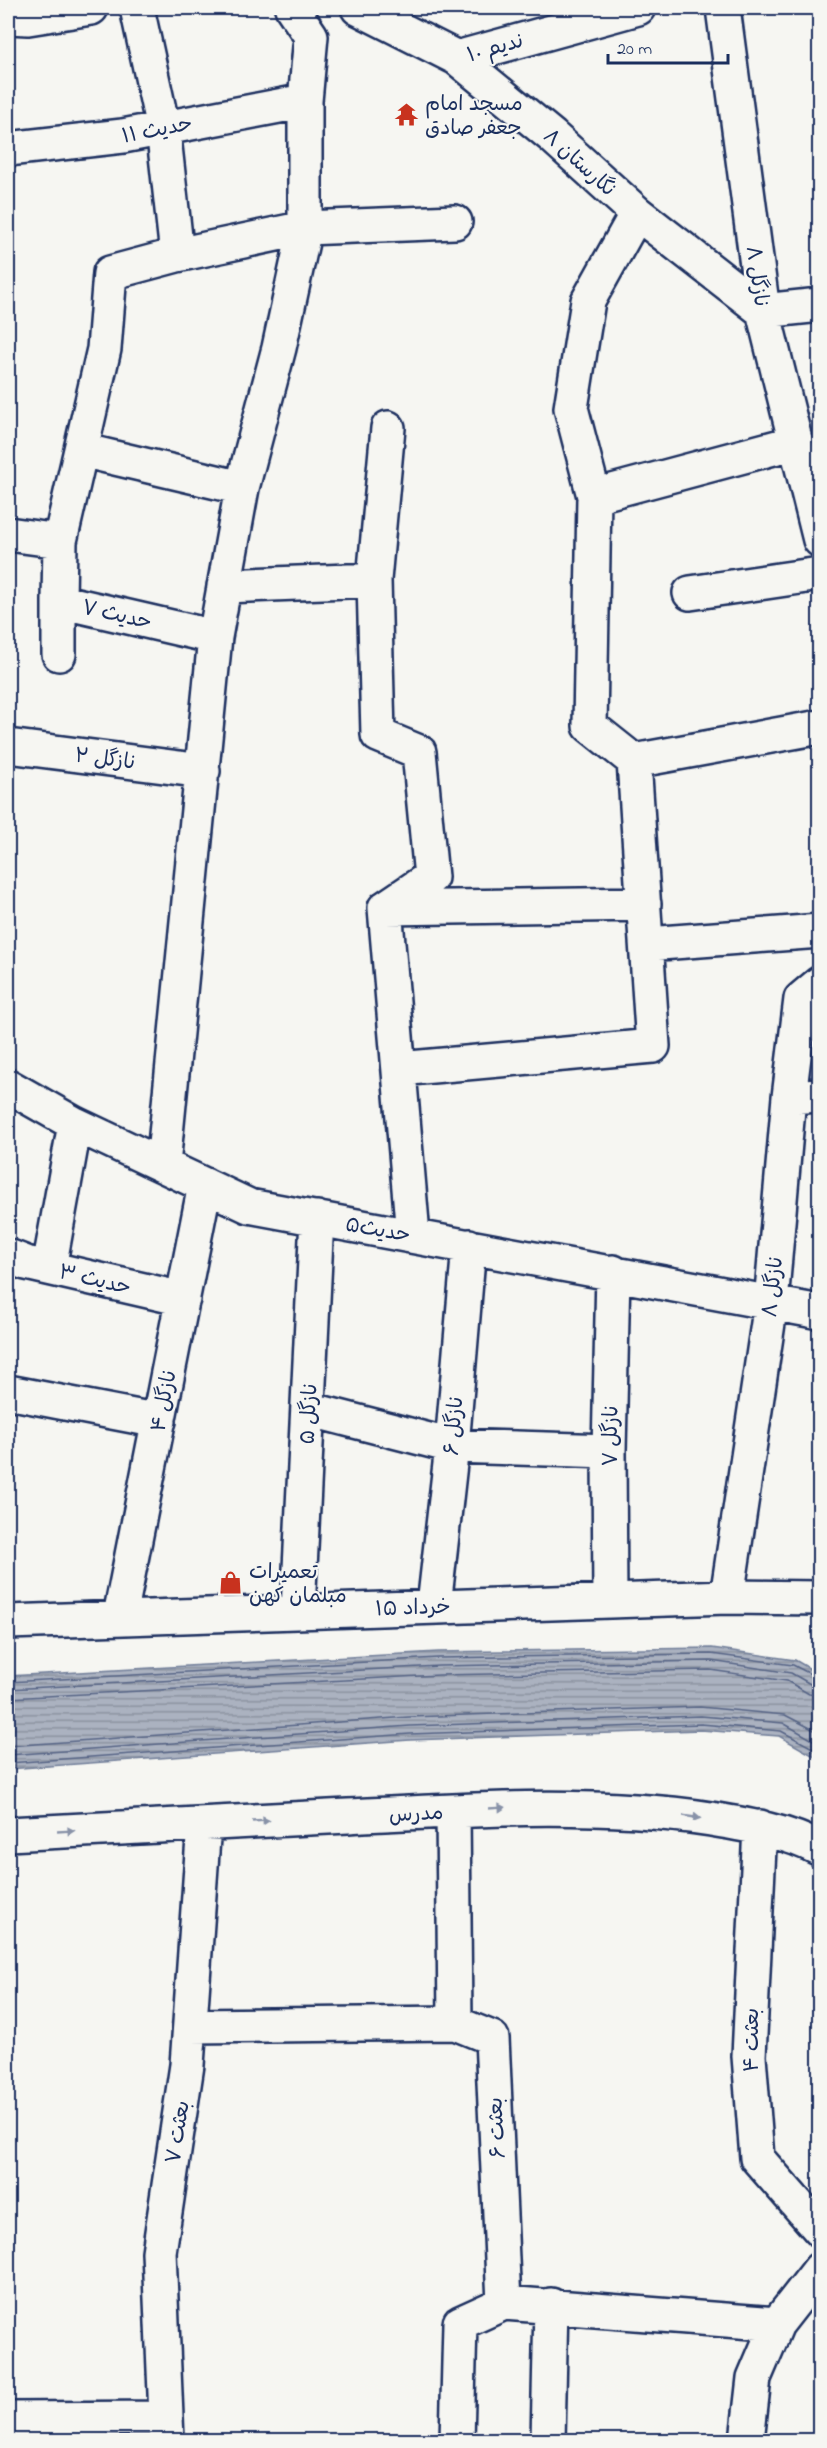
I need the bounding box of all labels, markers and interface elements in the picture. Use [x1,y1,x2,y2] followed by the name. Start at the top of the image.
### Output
[464,27,527,71] street label: ندیم ۱۰
[608,27,728,65] scale bar
[617,37,652,63] text: 20 m
[425,90,523,144] place label: مسجد امام جعفر صادق
[394,102,420,128] temple icon: مسجد امام جعفر صادق
[119,109,195,153] street label: حدیث ۱۱
[536,123,622,204] street label: نگارستان ۸
[737,244,775,309] street label: نازگل ۸
[79,593,155,639] street label: حدیث ۷
[73,741,137,779] street label: نازگل ۲
[343,1211,413,1251] street label: حدیث۵
[756,1255,792,1319] street label: نازگل ۸
[55,1258,134,1304] street label: حدیث ۳
[144,1368,186,1435] street label: نازگل ۴
[293,1383,327,1445] street label: نازگل ۵
[437,1395,473,1457] street label: نازگل ۶
[596,1405,628,1467] street label: نازگل ۷
[249,1558,347,1612] place label: تعمیرات مبلمان کهن
[218,1570,244,1596] shop icon: تعمیرات مبلمان کهن
[375,1593,451,1625] street label: ۱۵ خرداد
[388,1799,444,1831] street label: مدرس
[488,1804,507,1813] one-way arrow
[682,1812,701,1821] one-way arrow
[251,1816,270,1826] one-way arrow
[56,1827,75,1836] one-way arrow
[738,2008,768,2072] street label: بعثت ۴
[481,2096,515,2159] street label: بعثت ۶
[159,2099,199,2166] street label: بعثت ۷

